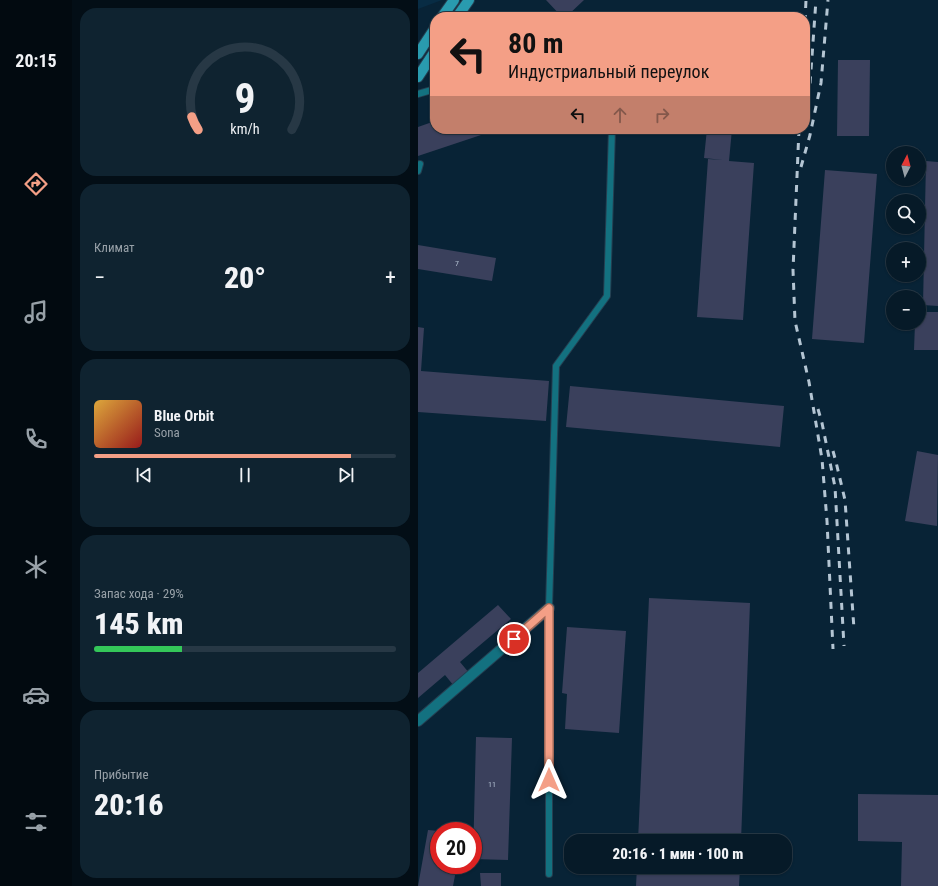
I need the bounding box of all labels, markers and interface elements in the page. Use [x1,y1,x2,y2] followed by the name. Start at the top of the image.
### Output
[508,27,564,60] text: 80 m
[442,28,494,80] icon: left
[15,50,57,71] text: 20:15
[508,61,709,82] text: Индустриальный переулок
[234,74,256,123] text: 9
[567,104,589,126] icon: left
[609,104,631,126] icon: ahead
[651,104,673,126] icon: right
[230,120,260,136] text: km/h
[886,146,926,186] north arrow
[886,146,926,330] map controls
[22,170,50,198] icon: directions
[886,194,926,234] button: search
[94,240,135,255] text: Климат
[886,242,926,282] button: +
[455,259,459,268] house number: 7
[224,260,266,295] text: 20°
[94,265,105,290] text: −
[385,265,396,290] text: +
[886,290,926,330] button: −
[22,298,50,326] icon: music
[154,407,214,425] text: Blue Orbit
[22,425,50,453] icon: phone
[154,425,180,440] text: Sona
[133,464,155,486] icon: previous
[234,464,256,486] icon: pause
[335,464,357,486] icon: next
[22,553,50,581] icon: climate
[94,586,184,601] text: Запас хода · 29%
[94,606,183,641] text: 145 km
[497,622,531,656] pin
[503,628,525,650] icon: arrive
[22,681,50,709] icon: car
[528,759,570,801] position arrow
[94,767,149,782] text: Прибытие
[488,780,496,789] house number: 11
[94,787,163,822] text: 20:16
[22,808,50,836] icon: filters
[430,822,482,874] speed limit sign: 20
[613,845,743,863] text: 20:16 · 1 мин · 100 m

